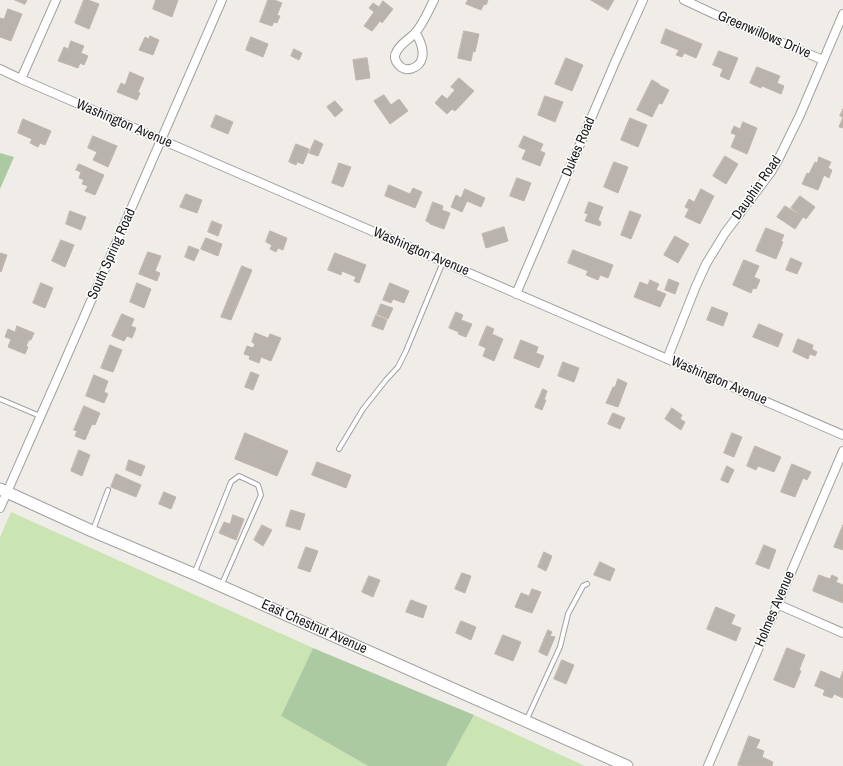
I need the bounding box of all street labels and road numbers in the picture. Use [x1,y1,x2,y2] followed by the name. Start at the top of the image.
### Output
[715,8,813,62] street label: Greenwillows Drive
[73,96,175,152] street label: Washington Avenue
[559,115,599,179] street label: Dukes Road
[729,153,785,223] street label: Dauphin Road
[84,206,140,302] street label: South Spring Road
[370,224,472,280] street label: Washington Avenue
[668,353,770,409] street label: Washington Avenue
[751,569,799,649] street label: Holmes Avenue
[258,596,370,658] street label: East Chestnut Avenue

